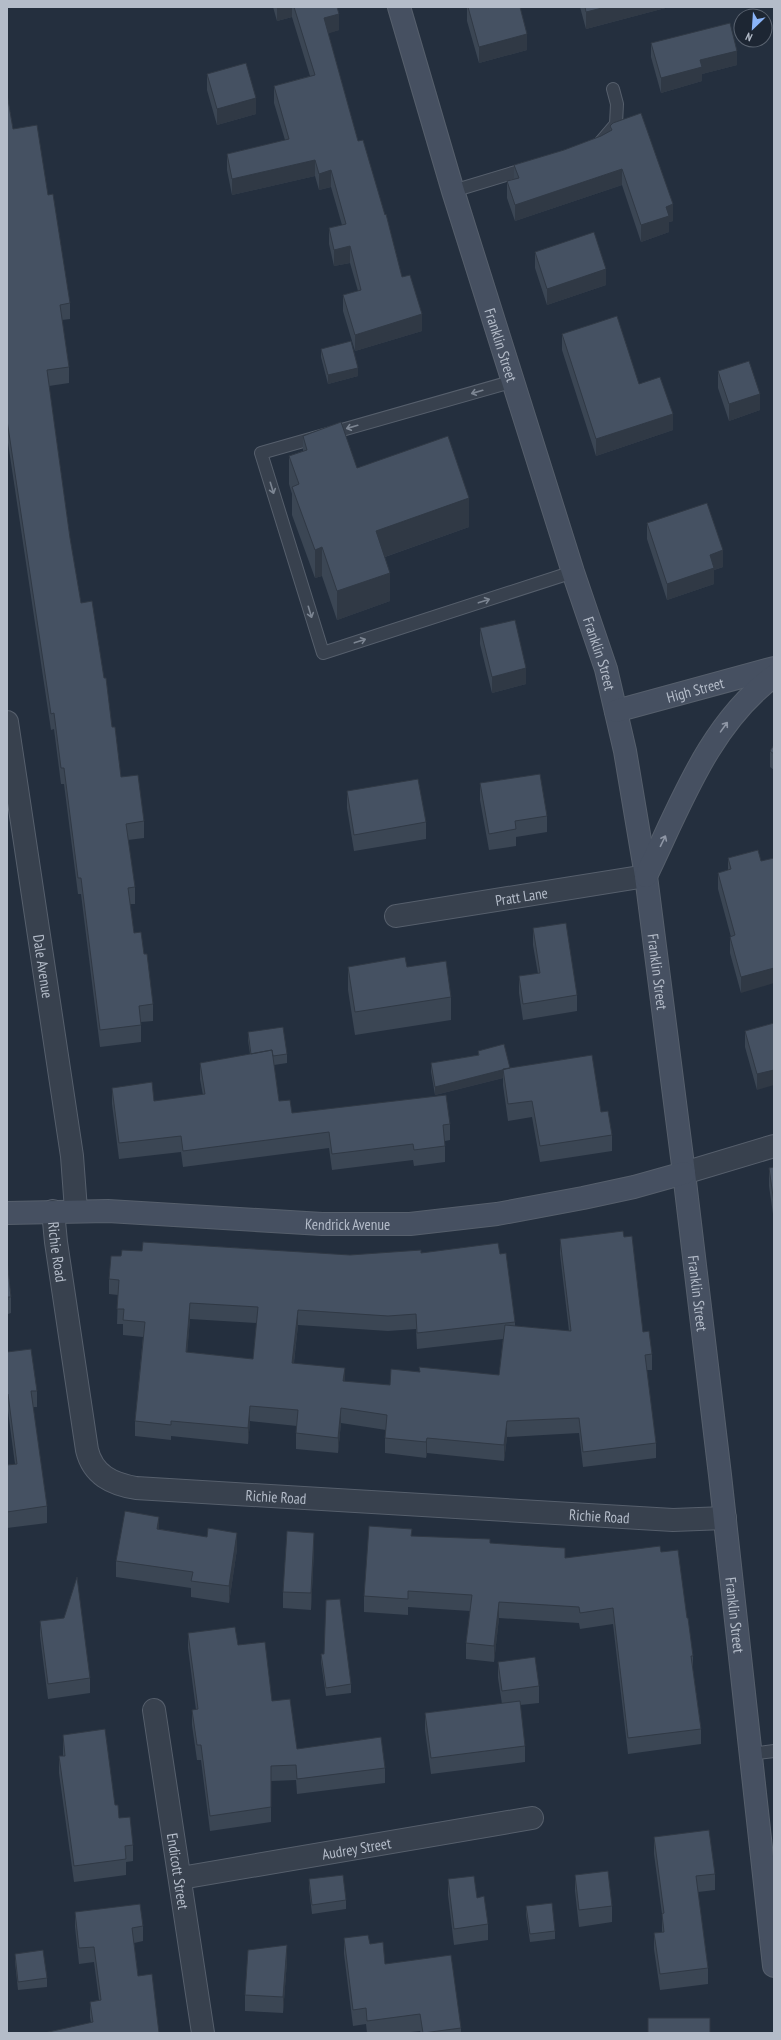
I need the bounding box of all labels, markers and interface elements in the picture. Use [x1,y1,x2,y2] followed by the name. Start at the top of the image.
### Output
[733,8,773,48] north arrow
[743,29,754,45] text: N
[481,305,522,384] street label: Franklin Street
[470,389,483,396] one-way arrow
[345,424,358,431] one-way arrow
[269,481,276,494] one-way arrow
[477,596,489,604] one-way arrow
[307,605,314,618] one-way arrow
[579,614,620,692] street label: Franklin Street
[353,637,366,644] one-way arrow
[664,673,726,706] street label: High Street
[720,721,728,732] one-way arrow
[660,836,667,848] one-way arrow
[494,882,549,909] street label: Pratt Lane
[29,933,58,1000] street label: Dale Avenue
[644,933,673,1011] street label: Franklin Street
[305,1213,390,1234] street label: Kendrick Avenue
[45,1221,71,1283] street label: Richie Road
[684,1254,712,1332] street label: Franklin Street
[245,1485,307,1508] street label: Richie Road
[569,1504,630,1527] street label: Richie Road
[722,1576,749,1654] street label: Franklin Street
[163,1832,194,1911] street label: Endicott Street
[320,1833,392,1863] street label: Audrey Street

